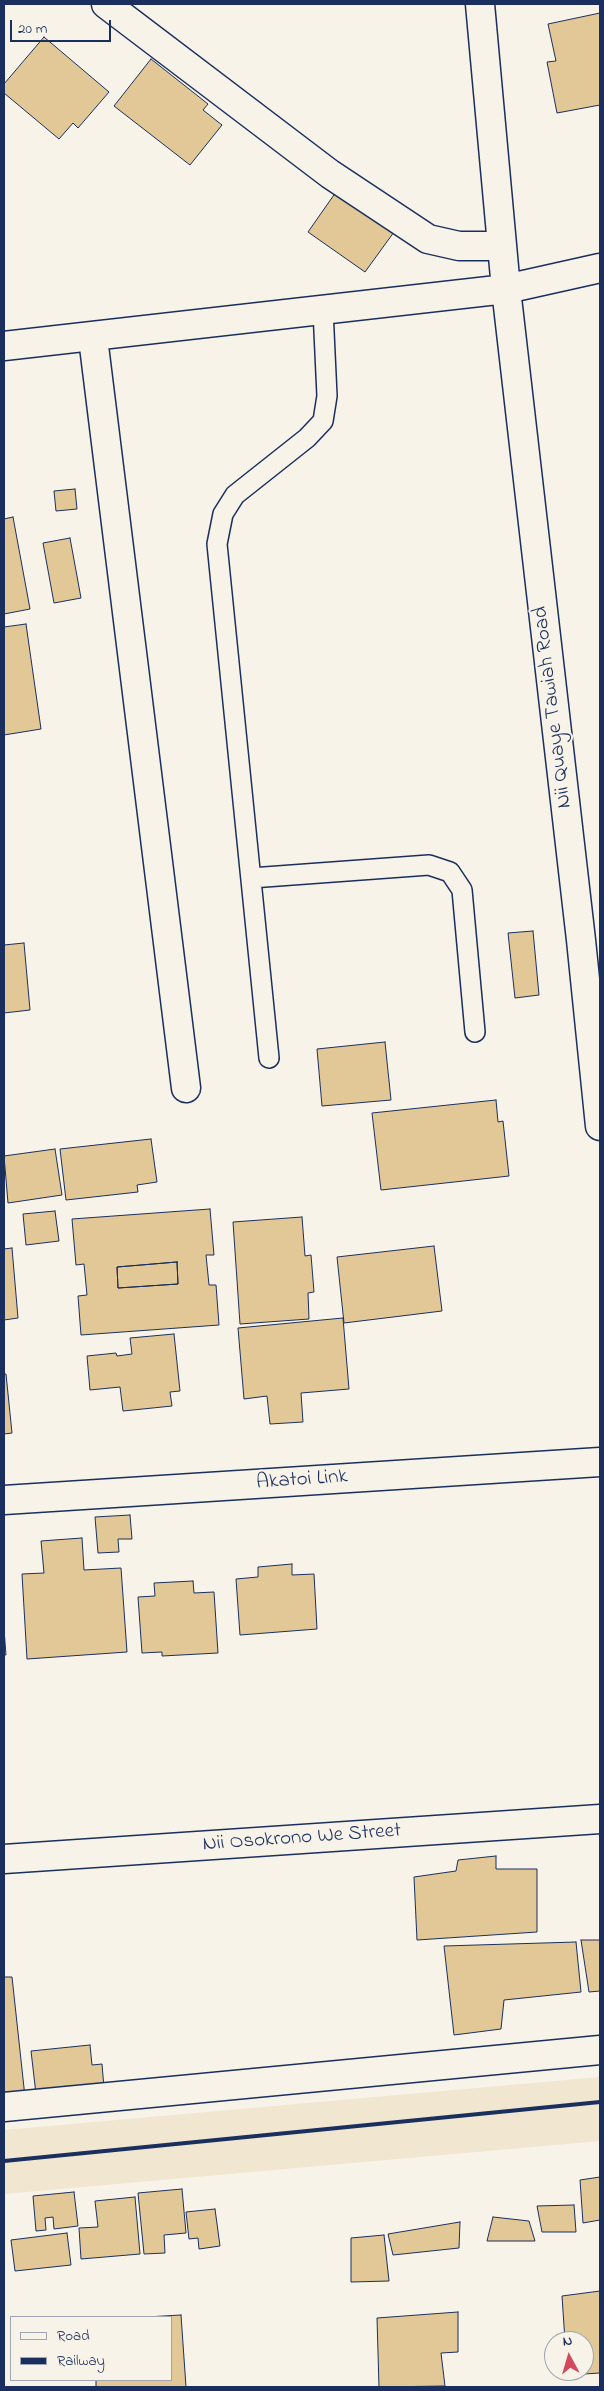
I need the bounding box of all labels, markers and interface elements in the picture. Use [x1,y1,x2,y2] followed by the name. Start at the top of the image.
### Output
[12,10,114,42] scale bar
[18,18,47,40] text: 20 m
[529,605,579,809] street label: Nii Quaye Tawiah Road
[255,1465,349,1497] street label: Akatoi Link
[202,1819,402,1859] street label: Nii Osokrono We Street
[10,2316,172,2381] legend
[57,2325,90,2347] text: Road
[544,2331,594,2381] north arrow
[562,2331,573,2353] text: N
[57,2350,105,2372] text: Railway

